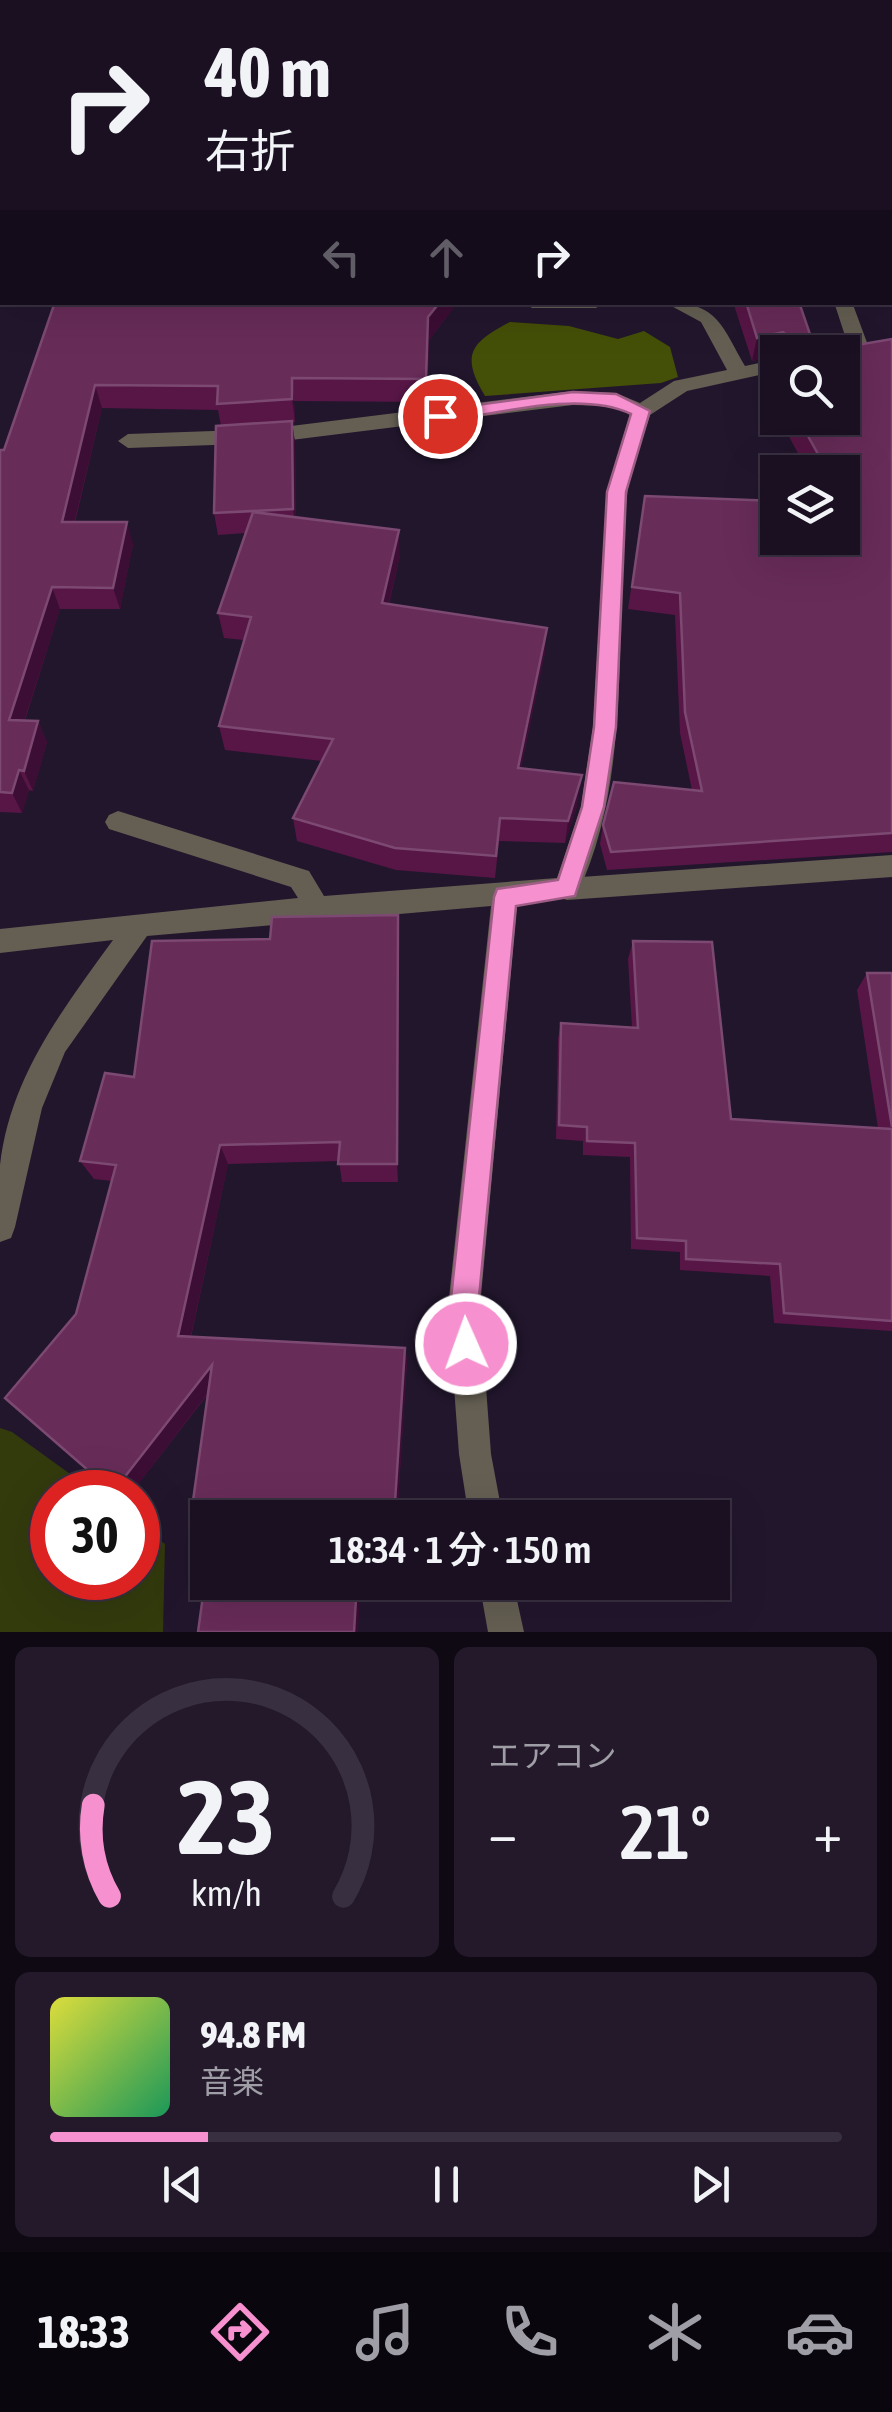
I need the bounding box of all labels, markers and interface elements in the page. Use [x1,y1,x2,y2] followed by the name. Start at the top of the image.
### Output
[205,32,331,112] text: 40 m
[40,40,170,170] icon: right
[205,125,295,177] text: 右折
[314,230,369,285] icon: left
[419,230,474,285] icon: ahead
[524,230,579,285] icon: right
[760,335,860,555] map controls
[760,335,860,435] button: search
[398,374,483,459] pin
[413,389,468,444] icon: arrive
[760,455,860,555] button: layers
[414,1292,518,1396] position arrow
[30,1470,160,1600] speed limit sign: 30
[329,1528,591,1571] text: 18:34 · 1 分 · 150 m
[489,1737,617,1774] text: エアコン
[178,1757,276,1876] text: 23
[620,1789,711,1875] text: 21°
[489,1801,517,1864] text: −
[813,1801,842,1864] text: +
[191,1873,262,1914] text: km/h
[200,2013,306,2056] text: 94.8 FM
[200,2063,264,2100] text: 音楽
[155,2157,210,2212] icon: previous
[419,2157,474,2212] icon: pause
[683,2157,738,2212] icon: next
[205,2297,275,2367] icon: directions
[350,2297,420,2367] icon: music
[495,2297,565,2367] icon: phone
[640,2297,710,2367] icon: climate
[785,2297,855,2367] icon: car
[37,2306,130,2358] text: 18:33

